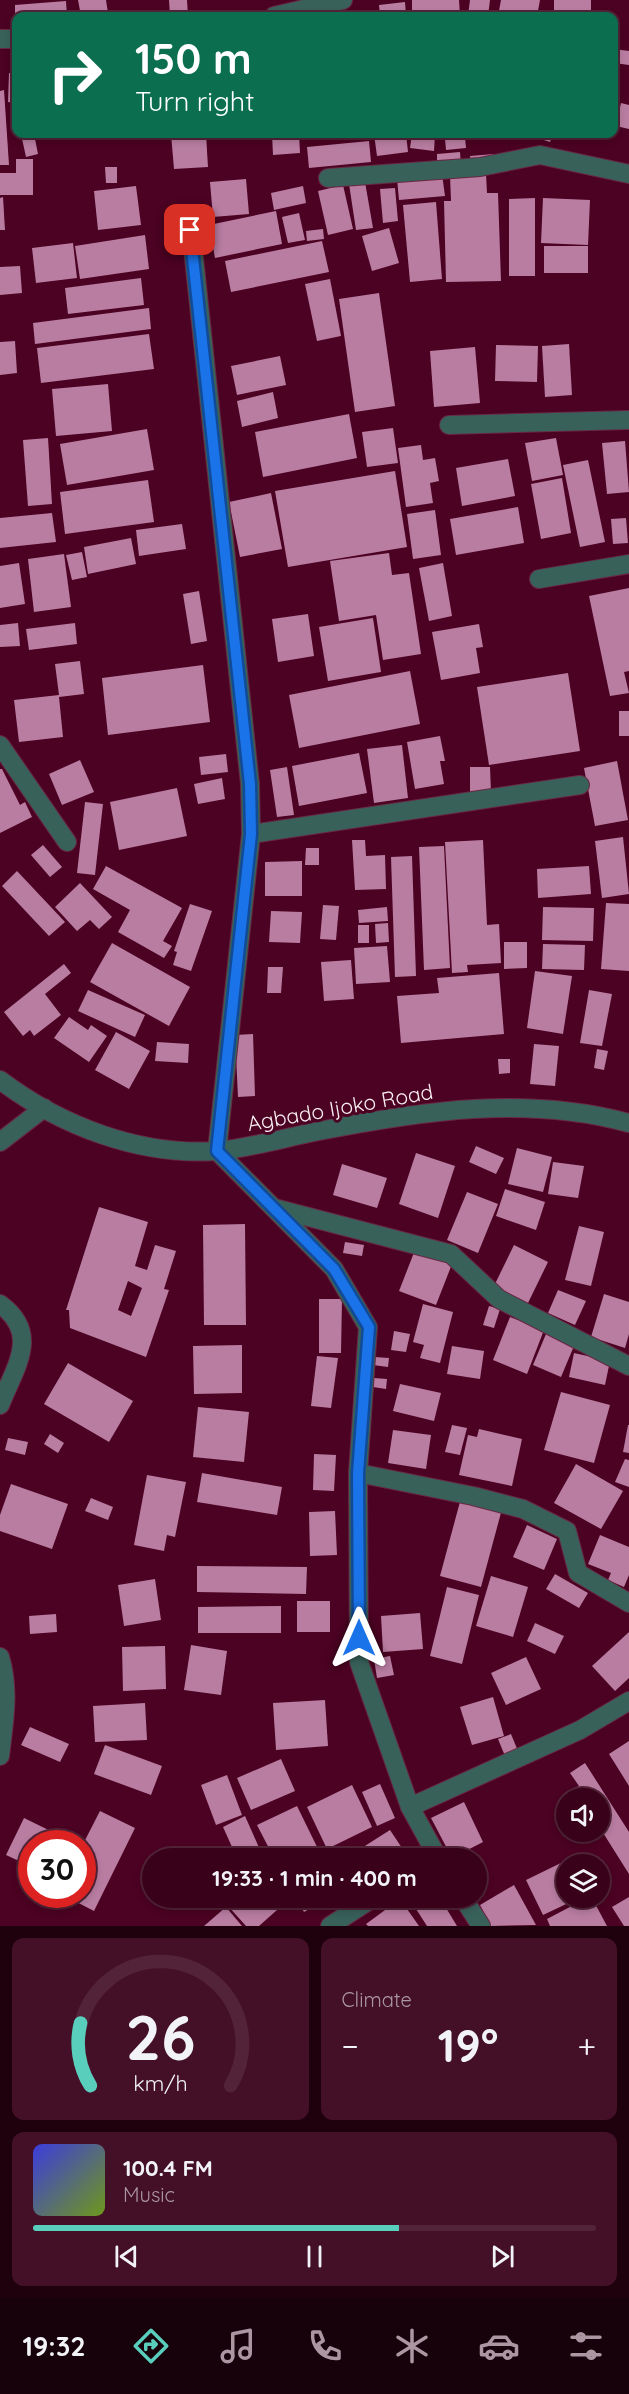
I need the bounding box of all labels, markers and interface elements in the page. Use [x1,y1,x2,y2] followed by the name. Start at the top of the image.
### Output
[135,32,252,85] text: 150 m
[36,36,114,114] icon: right
[135,84,254,118] text: Turn right
[164,204,215,255] pin
[173,213,206,246] icon: arrive
[245,1078,435,1136] street label: Agbado Ijoko Road
[327,1606,391,1670] position arrow
[556,1788,610,1908] map controls
[556,1788,610,1842] button: sound
[18,1830,96,1908] speed limit sign: 30
[556,1854,610,1908] button: layers
[212,1864,417,1892] text: 19:33 · 1 min · 400 m
[342,1987,412,2012] text: Climate
[125,1998,195,2076] text: 26
[438,2017,498,2073] text: 19°
[342,2025,359,2066] text: −
[577,2025,596,2066] text: +
[133,2070,187,2096] text: km/h
[123,2154,213,2182] text: 100.4 FM
[123,2182,175,2207] text: Music
[110,2240,143,2273] icon: previous
[298,2240,331,2273] icon: pause
[486,2240,519,2273] icon: next
[130,2325,172,2367] icon: directions
[217,2325,259,2367] icon: music
[304,2325,346,2367] icon: phone
[391,2325,433,2367] icon: climate
[478,2325,520,2367] icon: car
[565,2325,607,2367] icon: filters
[22,2329,86,2363] text: 19:32

